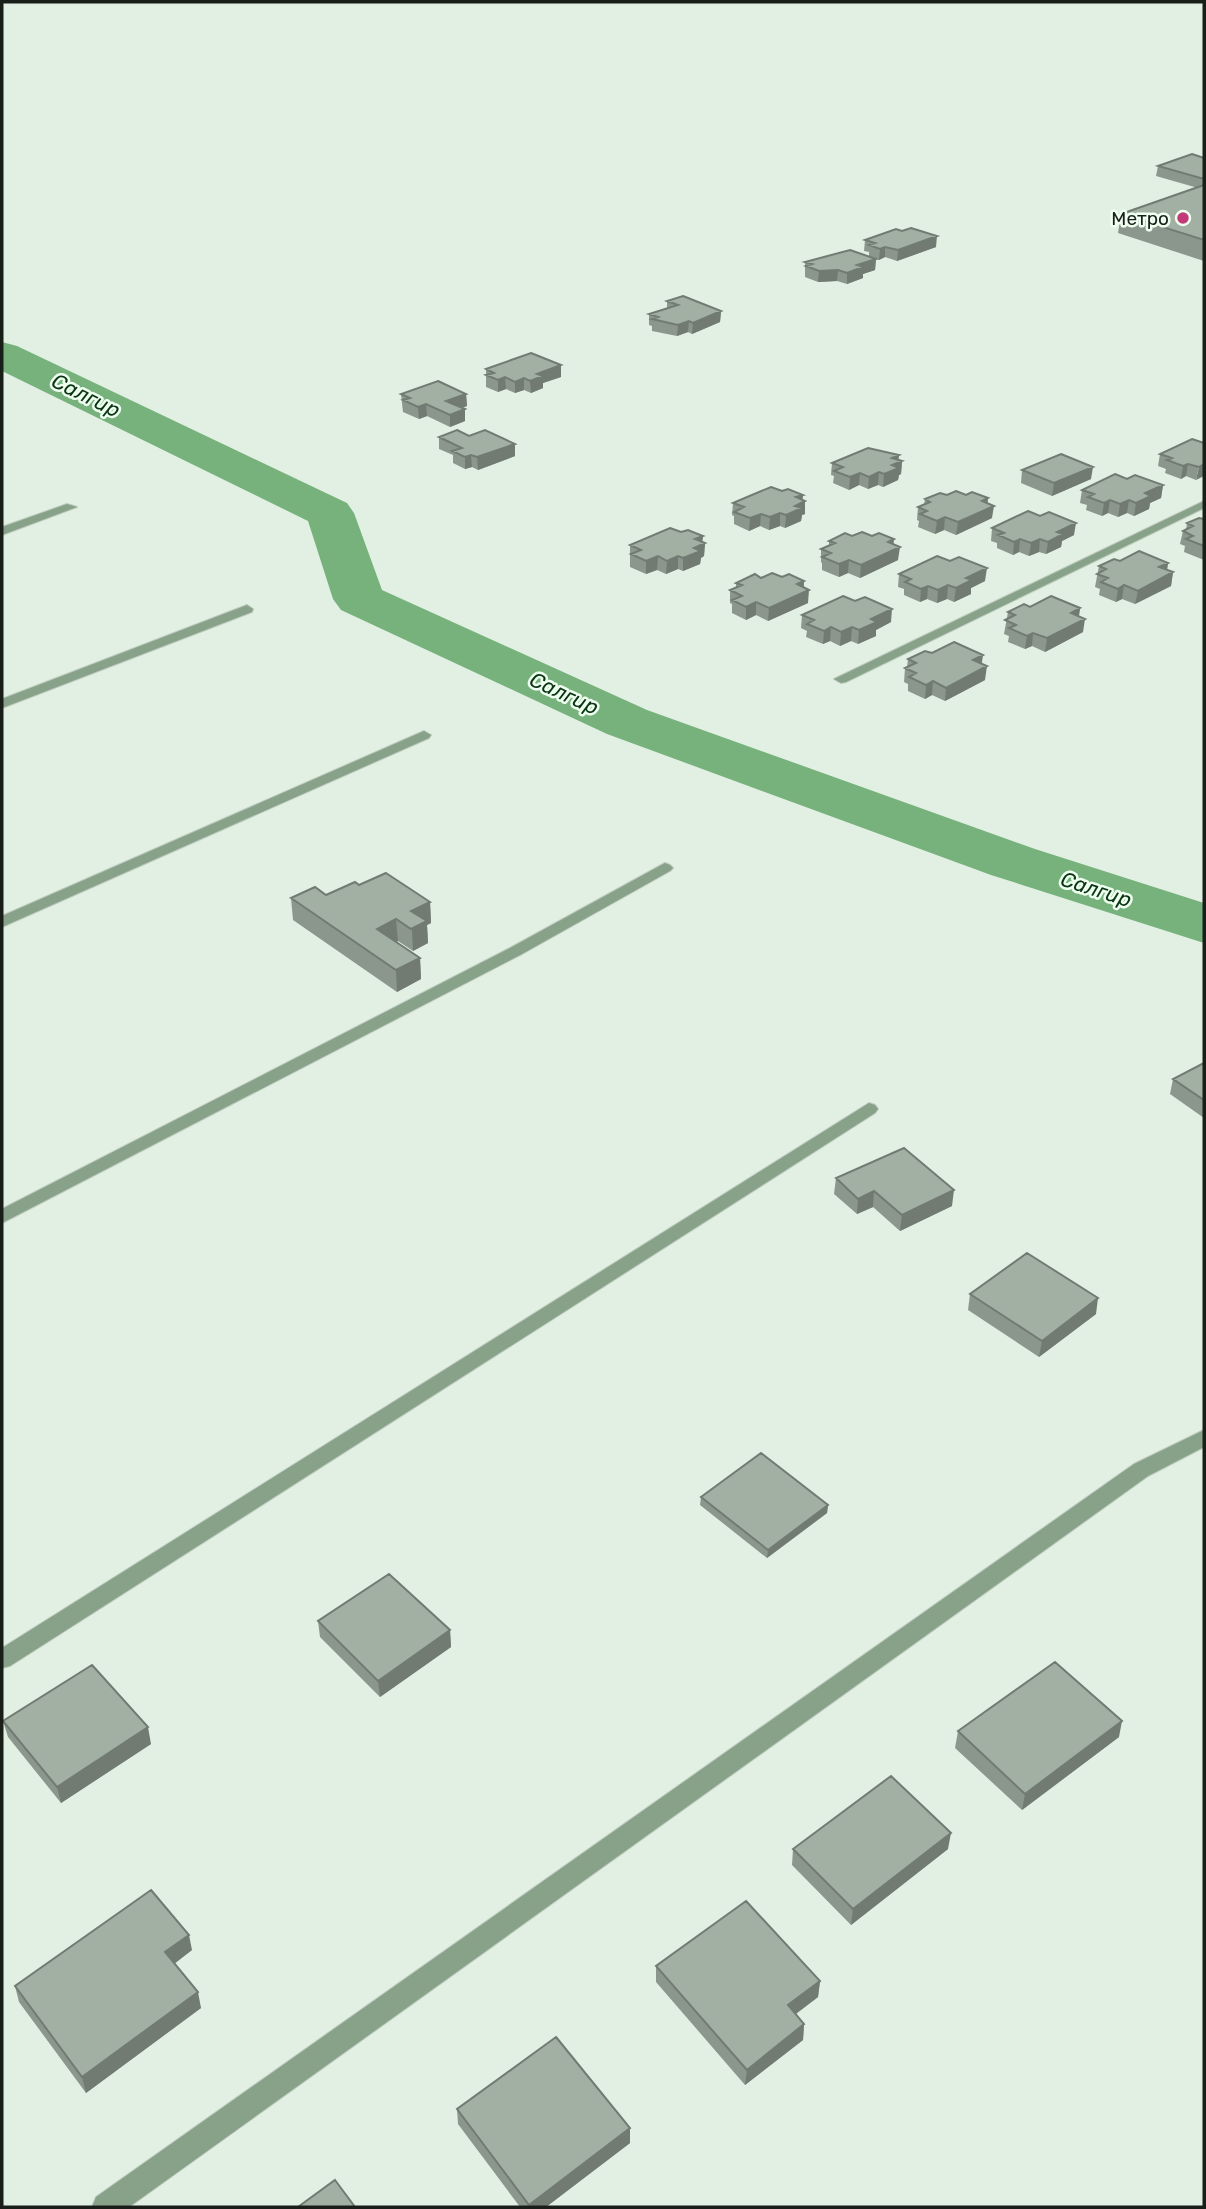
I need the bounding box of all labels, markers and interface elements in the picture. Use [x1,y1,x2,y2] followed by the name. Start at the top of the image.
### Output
[1111,207,1169,230] place label: Метро
[1175,210,1191,226] marker: Метро
[48,368,125,422] water label: Салгир
[526,666,603,720] water label: Салгир
[1058,866,1135,912] water label: Салгир

